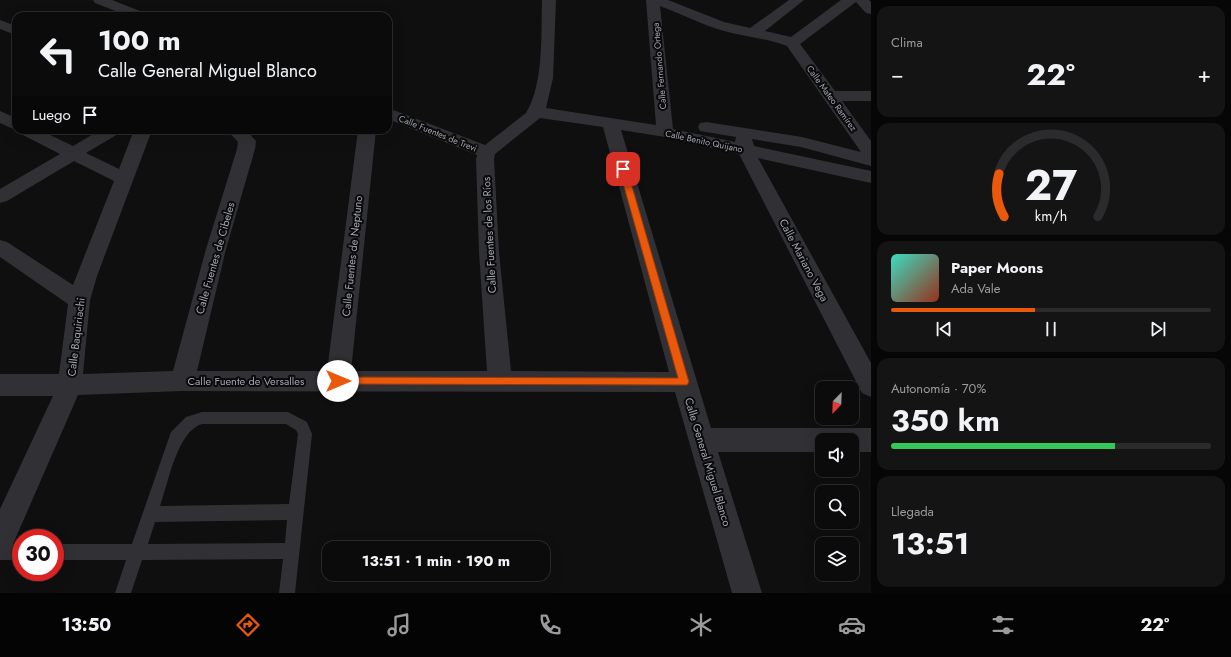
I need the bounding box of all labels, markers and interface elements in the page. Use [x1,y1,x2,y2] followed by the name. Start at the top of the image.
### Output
[98,20,181,61] text: 100 m
[649,22,669,110] street label: Calle Fernando Ortega
[32,28,84,80] icon: left
[891,33,923,52] text: Clima
[1027,53,1075,96] text: 22°
[98,58,317,84] text: Calle General Miguel Blanco
[891,58,904,90] text: −
[1197,58,1211,90] text: +
[804,62,860,134] street label: Calle Mateo Ramírez
[32,104,71,126] text: Luego
[79,104,101,126] icon: arrive
[397,111,479,155] street label: Calle Fuentes de Trevi
[664,126,744,156] street label: Calle Benito Quijano
[606,152,640,186] pin
[1025,155,1077,216] text: 27
[612,158,634,180] icon: arrive
[478,176,500,294] street label: Calle Fuentes de los Ríos
[338,195,366,317] street label: Calle Fuentes de Neptuno
[191,200,239,316] street label: Calle Fuentes de Cibeles
[1035,206,1067,226] text: km/h
[775,216,833,304] street label: Calle Mariano Vega
[951,257,1043,279] text: Paper Moons
[951,279,1000,298] text: Ada Vale
[63,297,89,377] street label: Calle Baquiriachi
[933,318,955,340] icon: previous
[1040,318,1062,340] icon: pause
[1147,318,1169,340] icon: next
[317,360,359,402] position arrow
[188,373,305,389] street label: Calle Fuente de Versalles
[891,379,986,398] text: Autonomía · 70%
[815,381,859,425] north arrow
[815,381,859,581] map controls
[681,396,735,528] street label: Calle General Miguel Blanco
[891,399,1000,442] text: 350 km
[815,433,859,477] button: sound
[815,485,859,529] button: search
[891,502,934,521] text: Llegada
[891,522,969,565] text: 13:51
[12,529,64,581] speed limit sign: 30
[815,537,859,581] button: layers
[362,550,510,572] text: 13:51 · 1 min · 190 m
[234,611,262,639] icon: directions
[385,611,413,639] icon: music
[536,611,564,639] icon: phone
[687,611,715,639] icon: climate
[838,611,866,639] icon: car
[989,611,1017,639] icon: filters
[62,612,111,638] text: 13:50
[1140,612,1169,638] text: 22°

